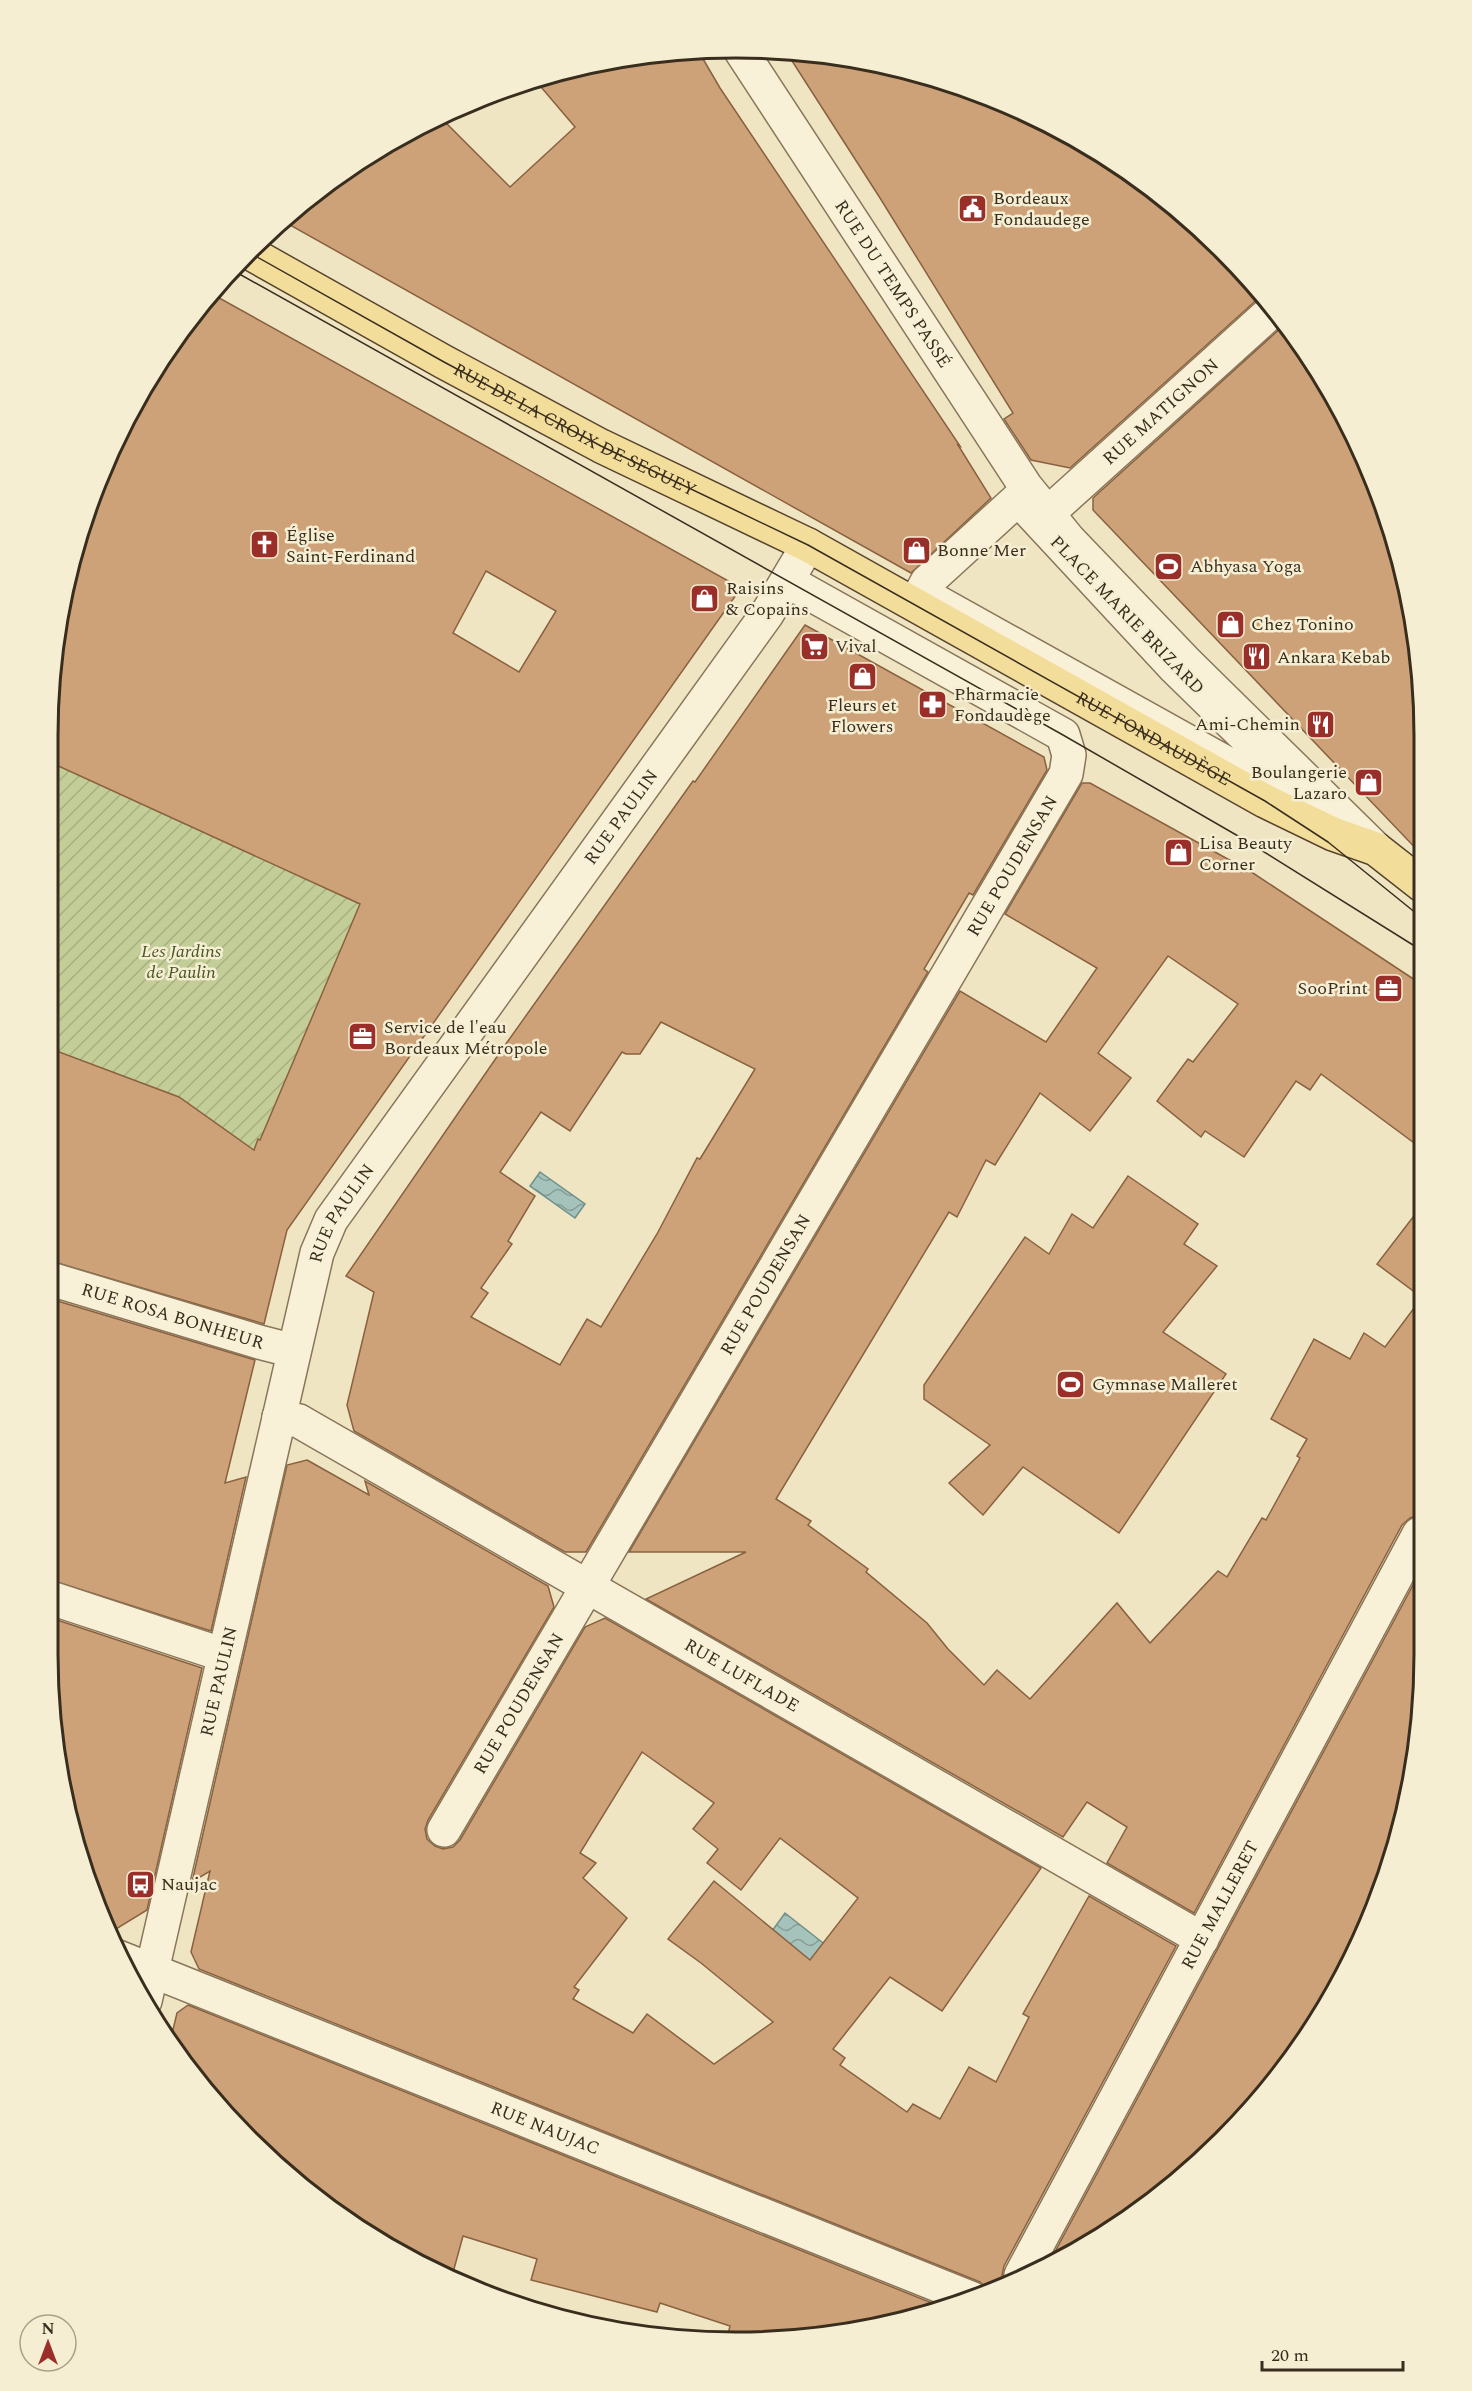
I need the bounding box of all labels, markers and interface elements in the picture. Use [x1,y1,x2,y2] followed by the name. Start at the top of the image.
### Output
[993,185,1090,233] place label: Bordeaux Fondaudege
[956,192,988,224] public building icon: Bordeaux Fondaudege
[828,194,958,373] street label: RUE DU TEMPS PASSÉ
[1096,352,1225,471] street label: RUE MATIGNON
[449,356,701,503] street label: RUE DE LA CROIX DE SEGUEY
[286,522,415,570] place label: Église Saint-Ferdinand
[249,529,281,561] church icon: Église Saint-Ferdinand
[1044,529,1210,701] street label: PLACE MARIE BRIZARD
[900,534,932,566] shop icon: Bonne Mer
[937,537,1026,564] place label: Bonne Mer
[1153,550,1185,582] sports icon: Abhyasa Yoga
[1190,553,1302,580] place label: Abhyasa Yoga
[726,575,809,623] place label: Raisins & Copains
[689,582,721,614] shop icon: Raisins & Copains
[1214,608,1246,640] shop icon: Chez Tonino
[1251,611,1354,638] place label: Chez Tonino
[798,630,830,662] supermarket icon: Vival
[835,633,877,660] place label: Vival
[1240,641,1272,673] restaurant icon: Ankara Kebab
[1277,644,1390,671] place label: Ankara Kebab
[846,660,878,692] shop icon: Fleurs et Flowers
[954,681,1051,729] place label: Pharmacie Fondaudège
[1071,684,1236,793] street label: RUE FONDAUDÈGE
[917,688,949,720] pharmacy icon: Pharmacie Fondaudège
[827,692,897,740] place label: Fleurs et Flowers
[1305,708,1337,740] restaurant icon: Ami-Chemin
[1195,711,1300,738] place label: Ami-Chemin
[1251,759,1347,807] place label: Boulangerie Lazaro
[577,763,665,870] street label: RUE PAULIN
[1352,766,1384,798] shop icon: Boulangerie Lazaro
[960,790,1064,942] street label: RUE POUDENSAN
[1199,830,1293,878] place label: Lisa Beauty Corner
[1162,837,1194,869] shop icon: Lisa Beauty Corner
[141,938,222,986] park label: Les Jardins de Paulin
[1373,972,1405,1004] office icon: SooPrint
[1298,975,1368,1002] place label: SooPrint
[384,1014,548,1062] place label: Service de l'eau Bordeaux Métropole
[347,1021,379,1053] office icon: Service de l'eau Bordeaux Métropole
[302,1158,381,1265] street label: RUE PAULIN
[713,1209,818,1360] street label: RUE POUDENSAN
[78,1276,267,1356] street label: RUE ROSA BONHEUR
[1055,1368,1087,1400] sports icon: Gymnase Malleret
[1092,1371,1238,1398] place label: Gymnase Malleret
[193,1624,244,1739] street label: RUE PAULIN
[466,1627,571,1779] street label: RUE POUDENSAN
[679,1631,805,1719] street label: RUE LUFLADE
[1174,1836,1265,1974] street label: RUE MALLERET
[124,1868,156,1900] bus stop icon: Naujac
[161,1871,217,1898] place label: Naujac
[486,2094,604,2162] street label: RUE NAUJAC
[18,2313,78,2373] north arrow
[41,2317,55,2341] text: N
[1262,2334,1403,2372] scale bar
[1271,2342,1309,2369] text: 20 m

